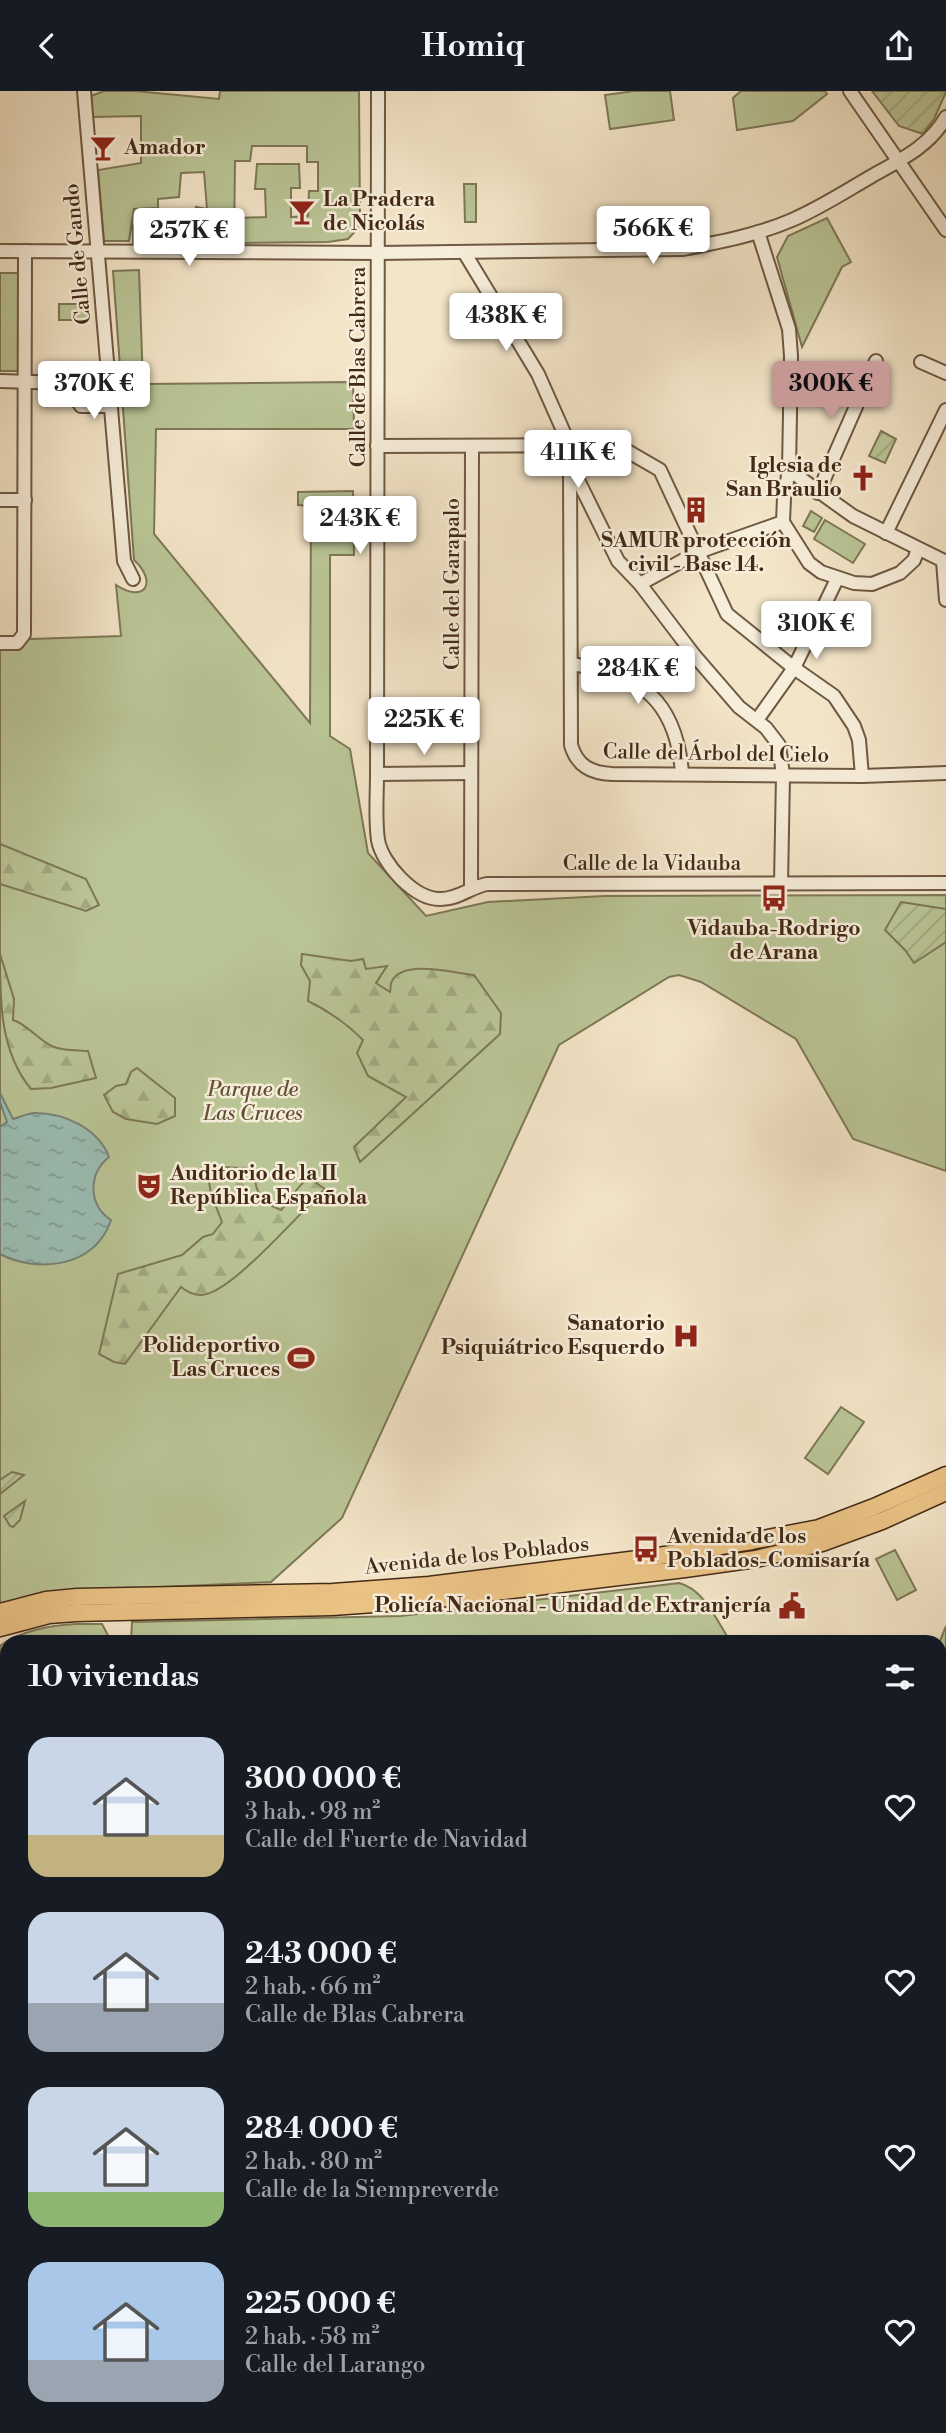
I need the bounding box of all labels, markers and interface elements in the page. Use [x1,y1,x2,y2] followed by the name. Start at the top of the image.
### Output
[421,26,525,66] text: Homiq
[28,27,66,65] icon: back
[880,27,918,65] icon: share
[88,133,118,163] bar icon: Amador
[123,135,206,161] place label: Amador
[59,182,97,326] street label: Calle de Gando
[323,187,436,237] place label: La Pradera de Nicolás
[287,197,317,227] bar icon: La Pradera de Nicolás
[596,207,710,266] pin: 566K €
[132,209,246,268] pin: 257K €
[613,215,693,243] text: 566K €
[150,217,228,245] text: 257K €
[346,266,372,467] street label: Calle de Blas Cabrera
[449,293,563,353] pin: 438K €
[465,302,547,330] text: 438K €
[37,361,151,421] pin: 370K €
[774,361,888,421] pin: 300K €
[54,370,134,398] text: 370K €
[789,370,873,398] text: 300K €
[521,431,635,490] pin: 411K €
[540,439,616,467] text: 411K €
[726,453,842,503] place label: Iglesia de San Braulio
[848,463,878,493] church icon: Iglesia de San Braulio
[681,495,711,525] building icon: SAMUR protección civil - Base 14.
[303,497,417,556] pin: 243K €
[440,498,466,670] street label: Calle del Garapalo
[319,505,401,533] text: 243K €
[601,528,791,578] place label: SAMUR protección civil - Base 14.
[759,601,873,661] pin: 310K €
[777,610,855,638] text: 310K €
[581,647,695,706] pin: 284K €
[597,655,679,683] text: 284K €
[367,697,481,757] pin: 225K €
[384,706,464,734] text: 225K €
[603,737,829,769] street label: Calle del Árbol del Cielo
[563,851,742,877] street label: Calle de la Vidauba
[759,883,789,913] bus stop icon: Vidauba-Rodrigo de Arana
[686,916,861,966] place label: Vidauba-Rodrigo de Arana
[202,1077,303,1127] park label: Parque de Las Cruces
[169,1161,368,1211] place label: Auditorio de la II República Española
[134,1171,164,1201] theatre icon: Auditorio de la II República Española
[441,1311,665,1361] place label: Sanatorio Psiquiátrico Esquerdo
[671,1321,701,1351] hospital icon: Sanatorio Psiquiátrico Esquerdo
[143,1333,280,1383] place label: Polideportivo Las Cruces
[286,1343,316,1373] sports icon: Polideportivo Las Cruces
[666,1524,871,1574] place label: Avenida de los Poblados-Comisaría
[363,1531,590,1581] street label: Avenida de los Poblados
[631,1534,661,1564] bus stop icon: Avenida de los Poblados-Comisaría
[777,1591,807,1621] public building icon: Policía Nacional - Unidad de Extranjería
[375,1593,772,1619] place label: Policía Nacional - Unidad de Extranjería
[28,1658,199,1696] text: 10 viviendas
[881,1658,919,1696] icon: filters
[245,1760,401,1798] text: 300 000 €
[84,1765,168,1849] icon: home
[881,1788,919,1826] icon: heart
[245,1798,380,1826] text: 3 hab. · 98 m²
[245,1826,528,1854] text: Calle del Fuerte de Navidad
[245,1935,397,1973] text: 243 000 €
[84,1940,168,2024] icon: home
[881,1963,919,2001] icon: heart
[245,1973,381,2001] text: 2 hab. · 66 m²
[245,2001,465,2029] text: Calle de Blas Cabrera
[245,2110,398,2148] text: 284 000 €
[84,2115,168,2199] icon: home
[881,2138,919,2176] icon: heart
[245,2148,382,2176] text: 2 hab. · 80 m²
[245,2176,499,2204] text: Calle de la Siempreverde
[245,2285,396,2323] text: 225 000 €
[84,2290,168,2374] icon: home
[881,2313,919,2351] icon: heart
[245,2323,380,2351] text: 2 hab. · 58 m²
[245,2351,426,2379] text: Calle del Larango

